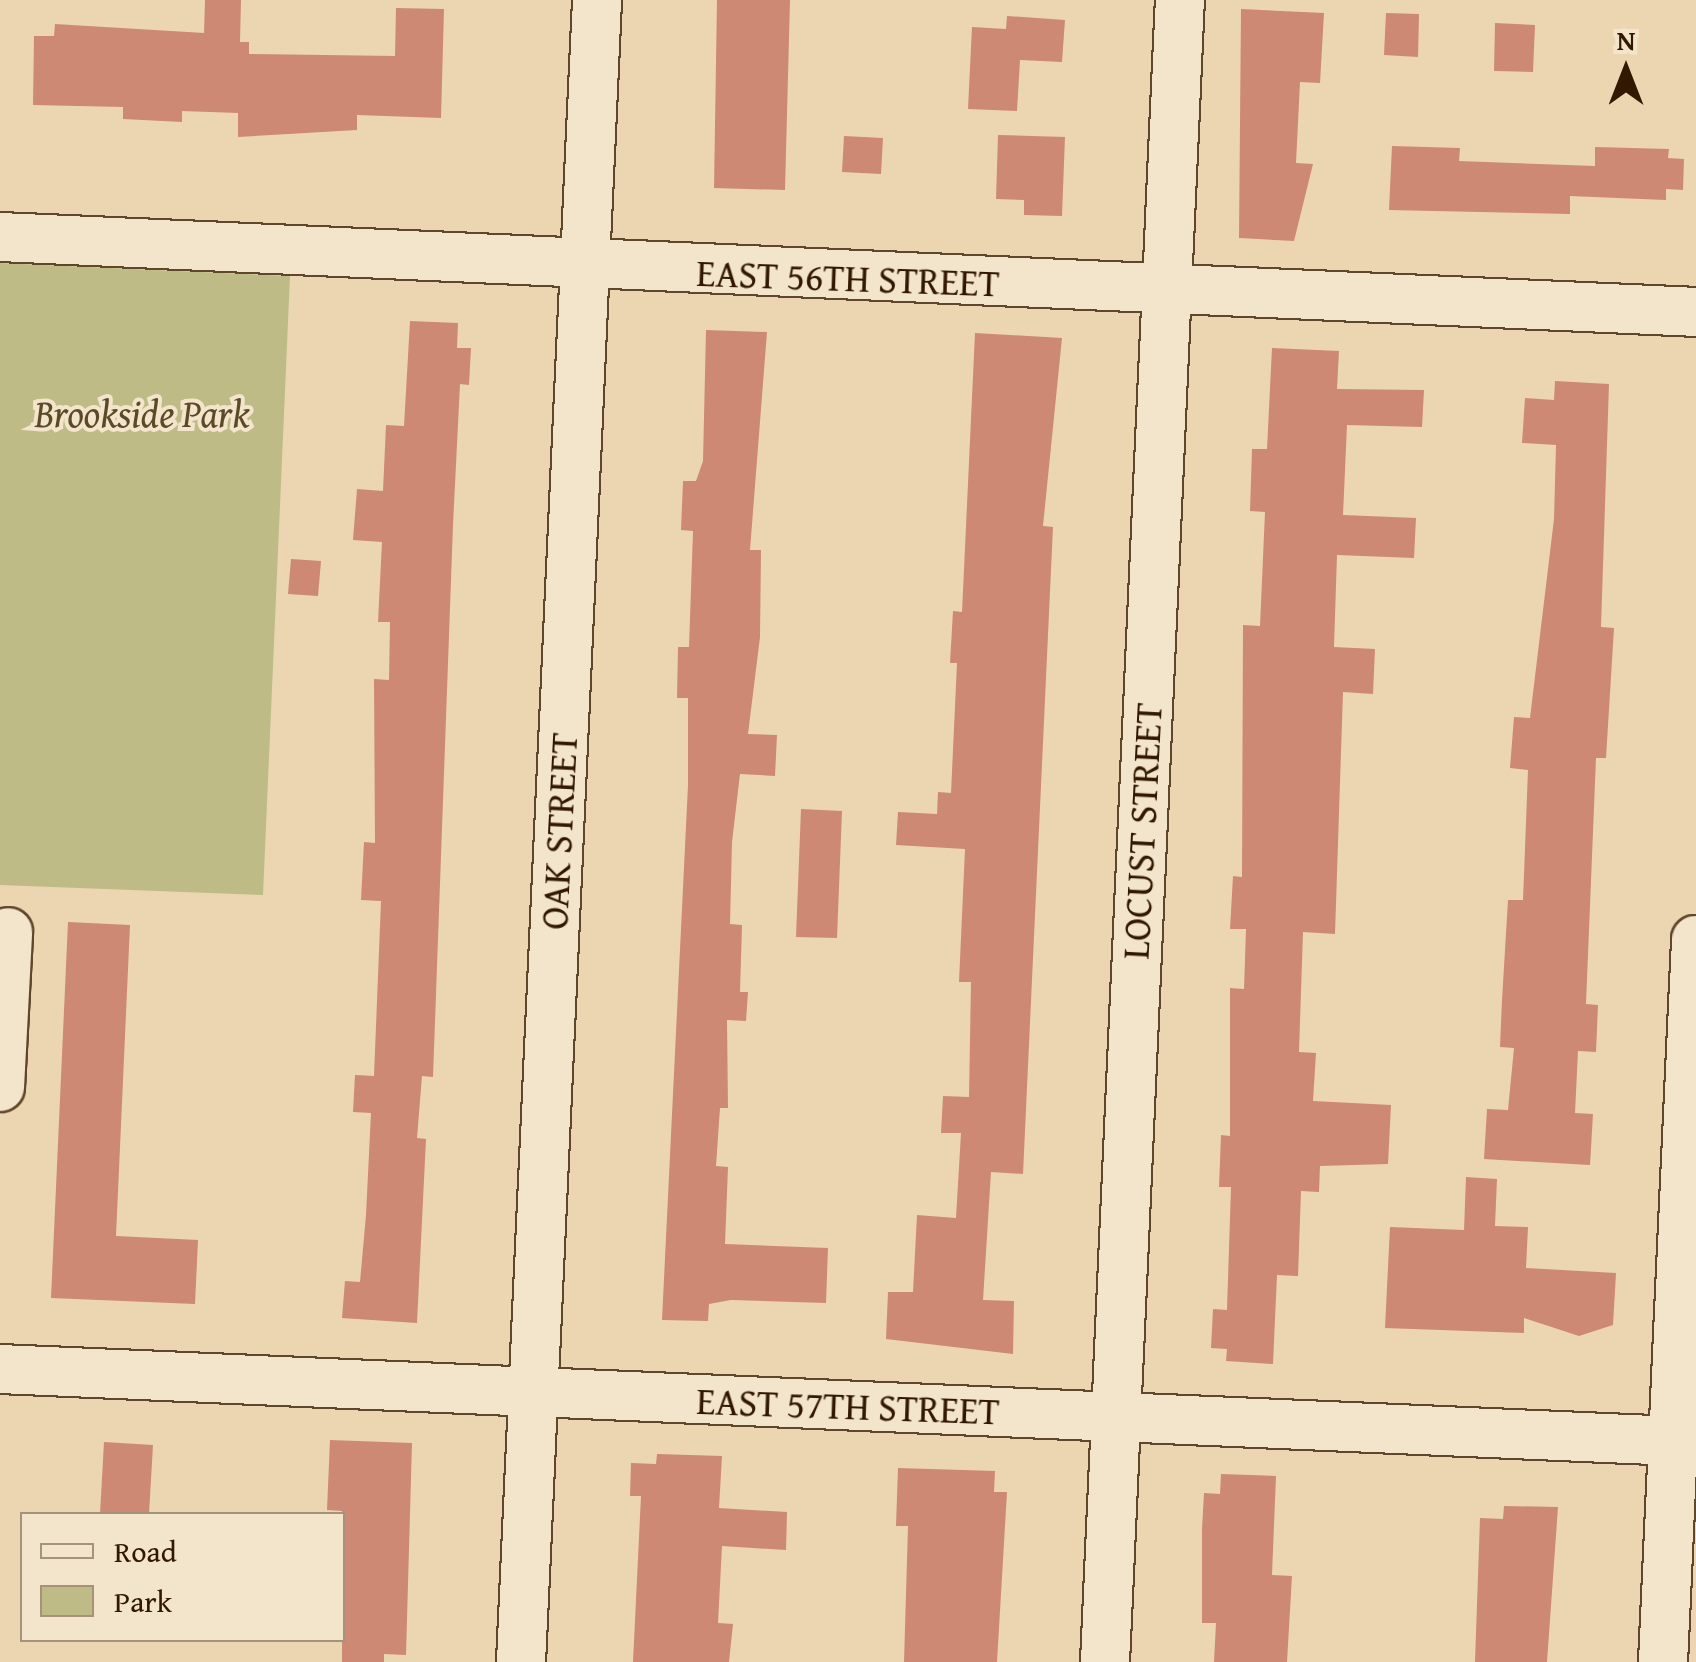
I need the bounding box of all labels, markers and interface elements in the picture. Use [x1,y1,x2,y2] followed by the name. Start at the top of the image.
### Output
[1617,19,1635,60] text: N
[1576,20,1676,120] north arrow
[696,250,1000,306] street label: EAST 56TH STREET
[34,391,250,437] park label: Brookside Park
[1113,701,1171,961] street label: LOCUST STREET
[531,731,587,931] street label: OAK STREET
[696,1378,1000,1434] street label: EAST 57TH STREET
[20,1512,345,1642] legend
[114,1529,177,1573] text: Road
[114,1579,172,1623] text: Park

